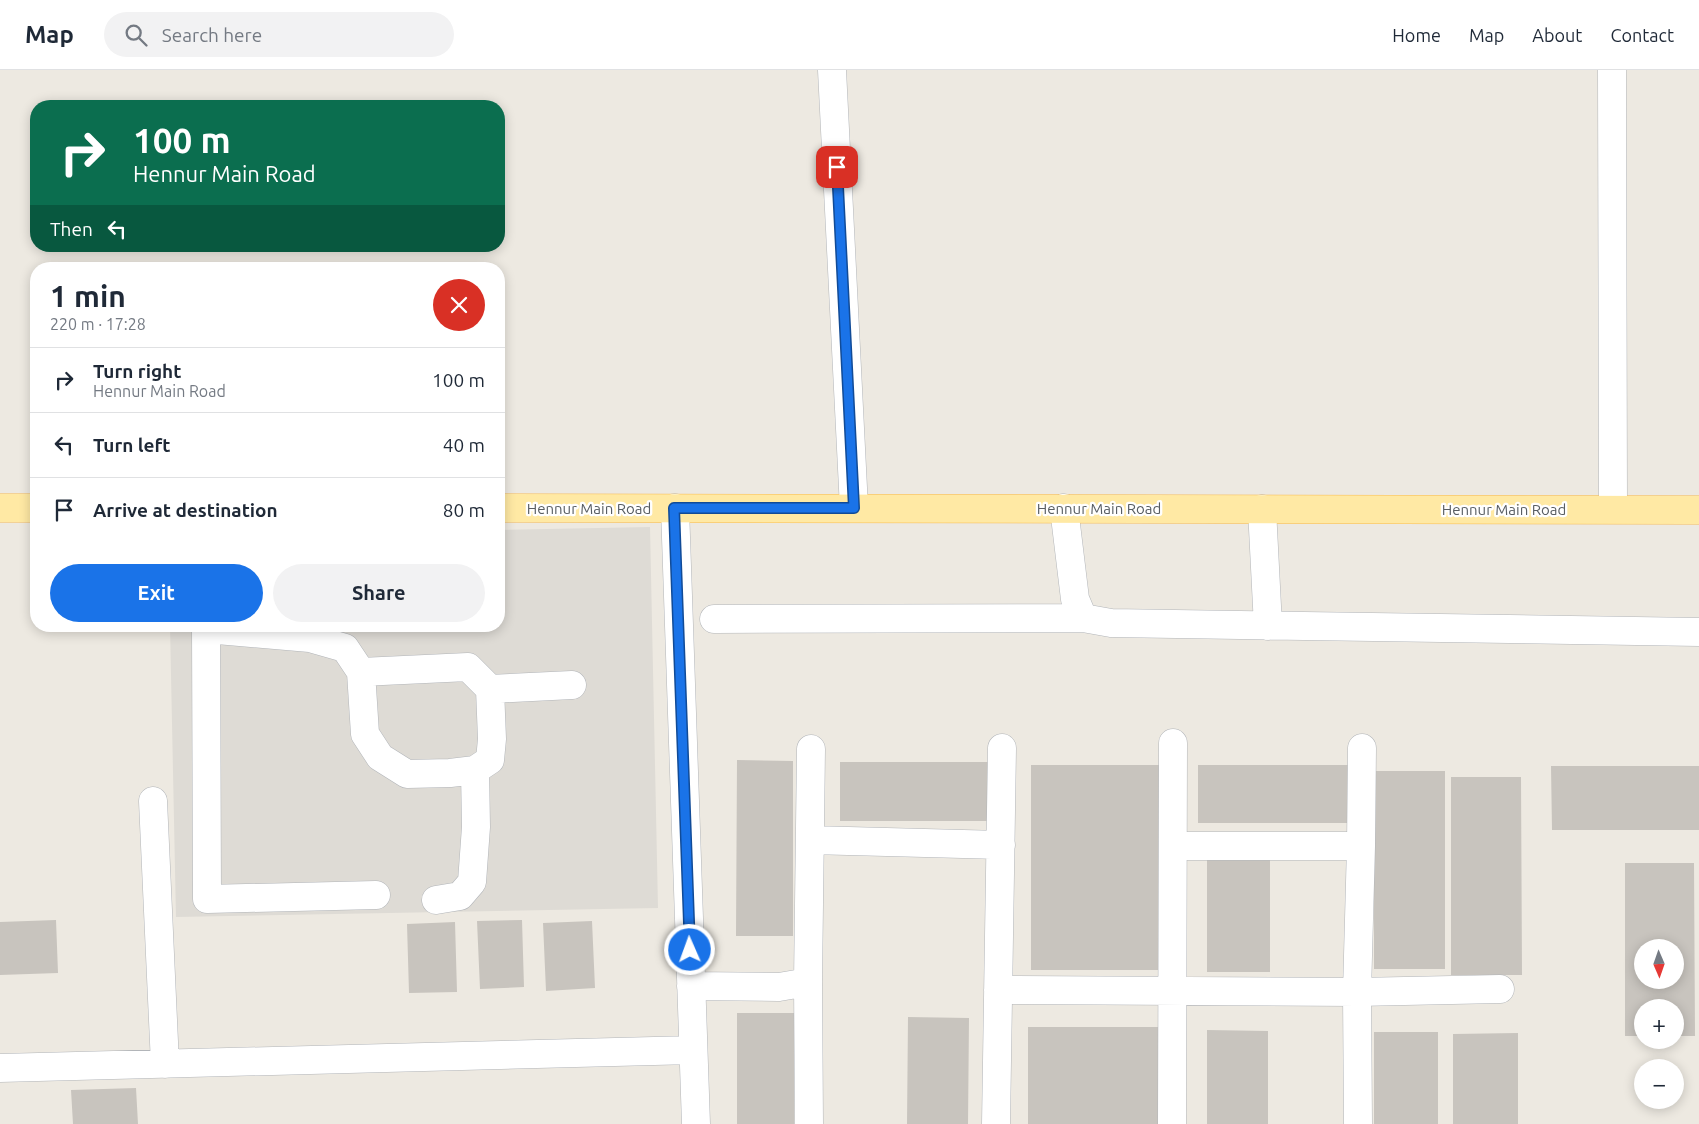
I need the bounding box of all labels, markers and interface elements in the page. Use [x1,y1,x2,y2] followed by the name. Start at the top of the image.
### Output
[104,12,454,57] search box
[25,21,74,48] text: Map
[122,21,150,49] icon: search
[162,24,262,46] text: Search here
[1392,25,1441,45] text: Home
[1469,25,1504,45] text: Map
[1532,25,1582,45] text: About
[1610,25,1674,45] text: Contact
[50,120,115,185] icon: right
[133,120,231,160] text: 100 m
[816,146,858,188] pin
[823,153,851,181] icon: arrive
[133,161,316,186] text: Hennur Main Road
[103,215,131,243] icon: left
[50,218,93,240] text: Then
[50,279,126,313] text: 1 min
[433,279,485,331] button: close
[50,315,146,333] text: 220 m · 17:28
[93,360,181,382] text: Turn right
[50,366,78,394] icon: right
[432,369,485,391] text: 100 m
[93,382,226,400] text: Hennur Main Road
[50,431,78,459] icon: left
[93,434,171,456] text: Turn left
[443,434,485,456] text: 40 m
[50,496,78,524] icon: arrive
[93,499,278,521] text: Arrive at destination
[443,499,485,521] text: 80 m
[527,500,651,517] street label: Hennur Main Road
[1037,500,1161,517] street label: Hennur Main Road
[1442,501,1566,518] street label: Hennur Main Road
[50,564,263,622] button: Exit
[273,564,485,622] button: Share
[663,923,715,975] position arrow
[1634,939,1684,989] north arrow
[1634,939,1684,1109] map controls
[1634,999,1684,1049] button: +
[1634,1059,1684,1109] button: −

